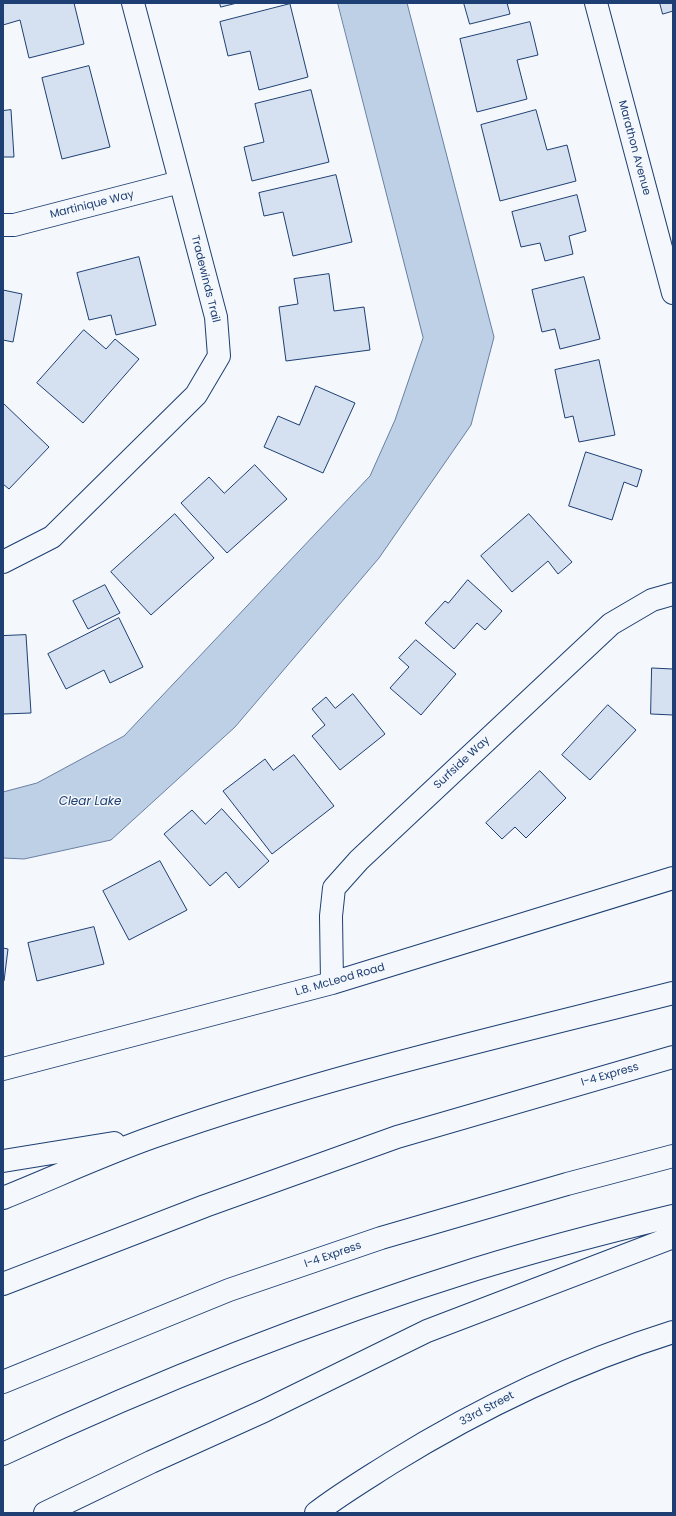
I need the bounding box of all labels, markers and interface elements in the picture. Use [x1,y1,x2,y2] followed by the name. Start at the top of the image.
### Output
[615,99,653,197] street label: Marathon Avenue
[49,188,135,222] street label: Martinique Way
[188,234,222,324] street label: Tradewinds Trail
[431,734,493,792] street label: Surfside Way
[59,795,121,809] water label: Clear Lake
[294,961,386,999] street label: L.B. McLeod Road
[580,1060,640,1090] street label: I-4 Express
[303,1239,363,1271] street label: I-4 Express
[458,1389,516,1429] street label: 33rd Street

